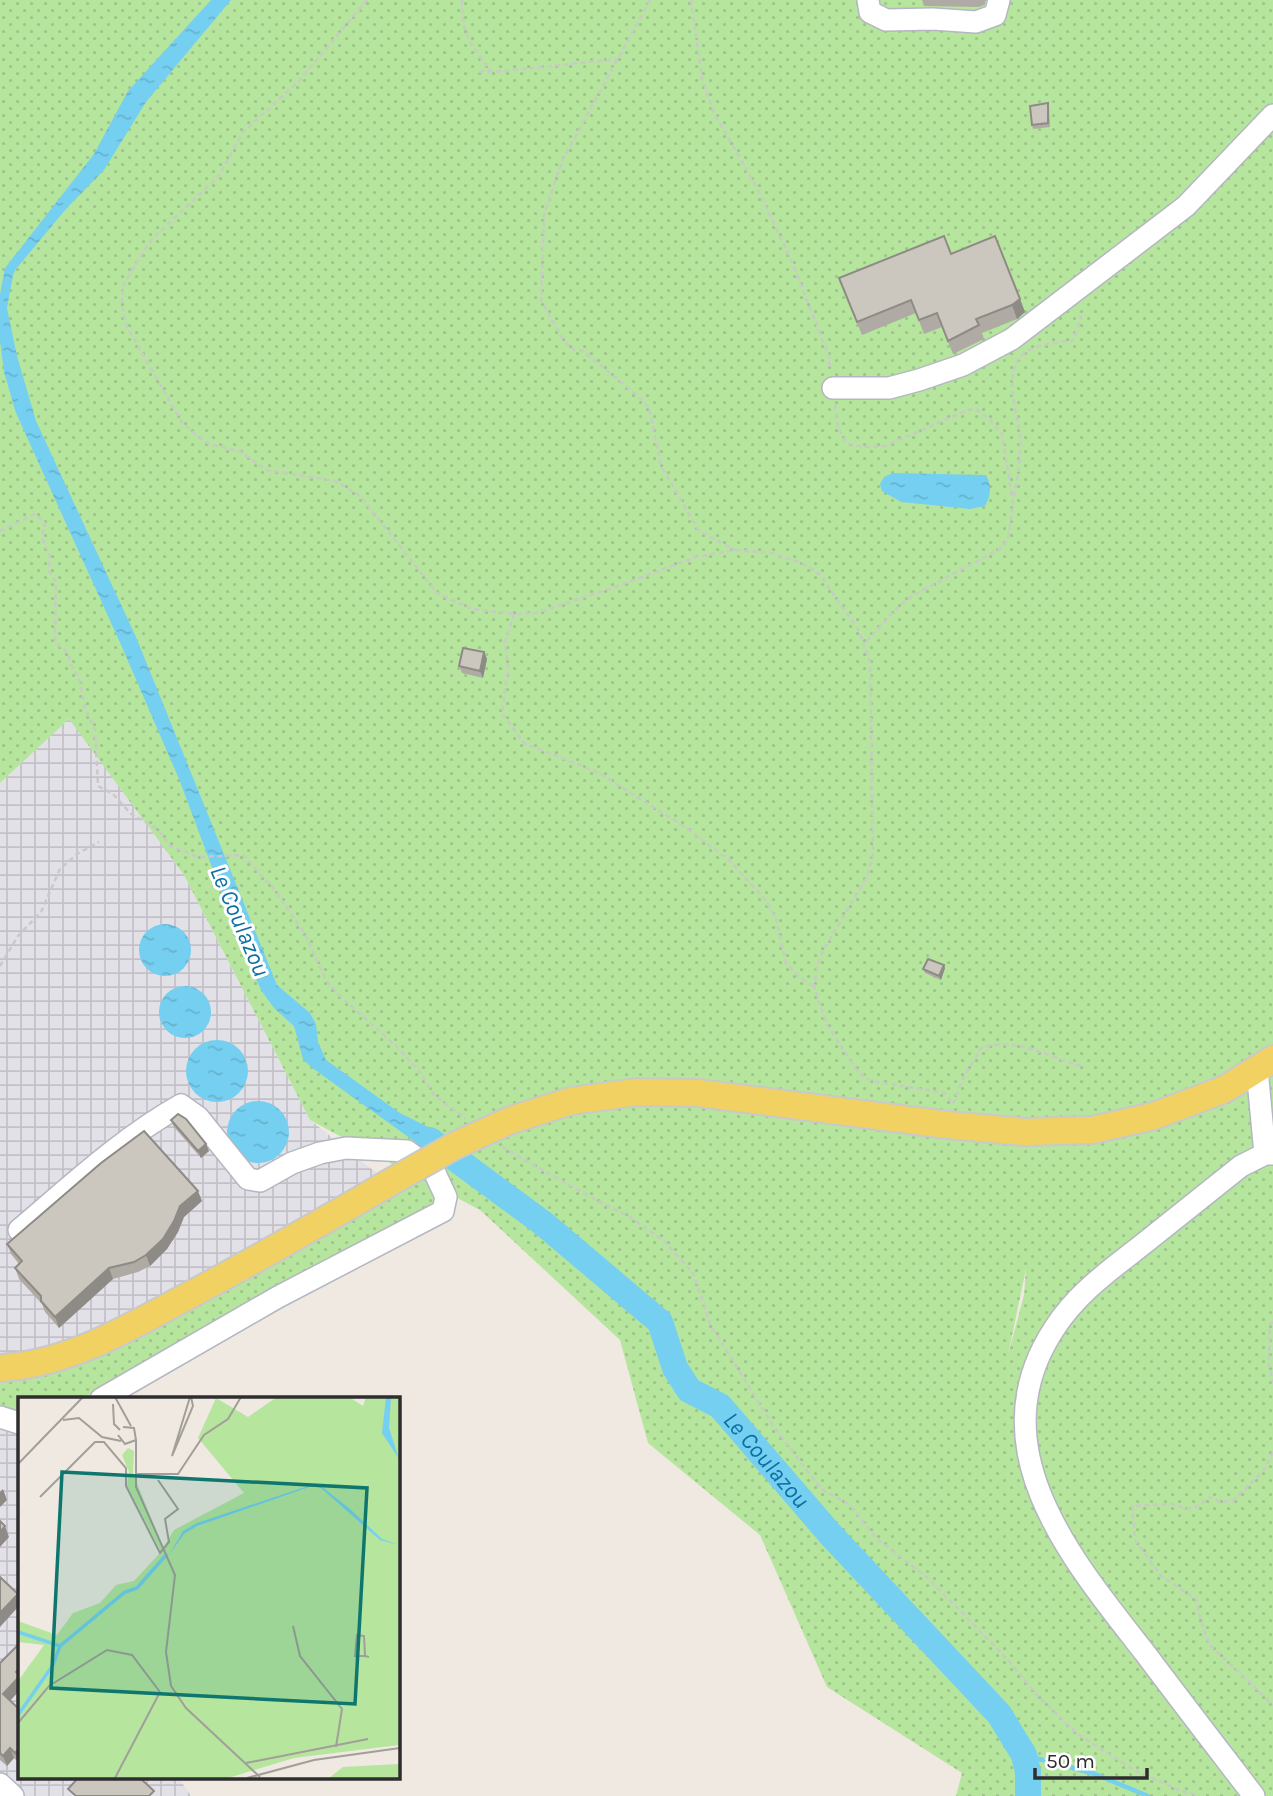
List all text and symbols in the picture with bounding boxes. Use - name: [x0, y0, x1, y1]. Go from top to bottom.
- water label: Le Coulazou: [204, 861, 276, 981]
- inset map: [18, 1397, 399, 1778]
- water label: Le Coulazou: [717, 1406, 815, 1514]
- scale bar: [1035, 1736, 1147, 1780]
- text: 50 m: [1046, 1749, 1095, 1773]

